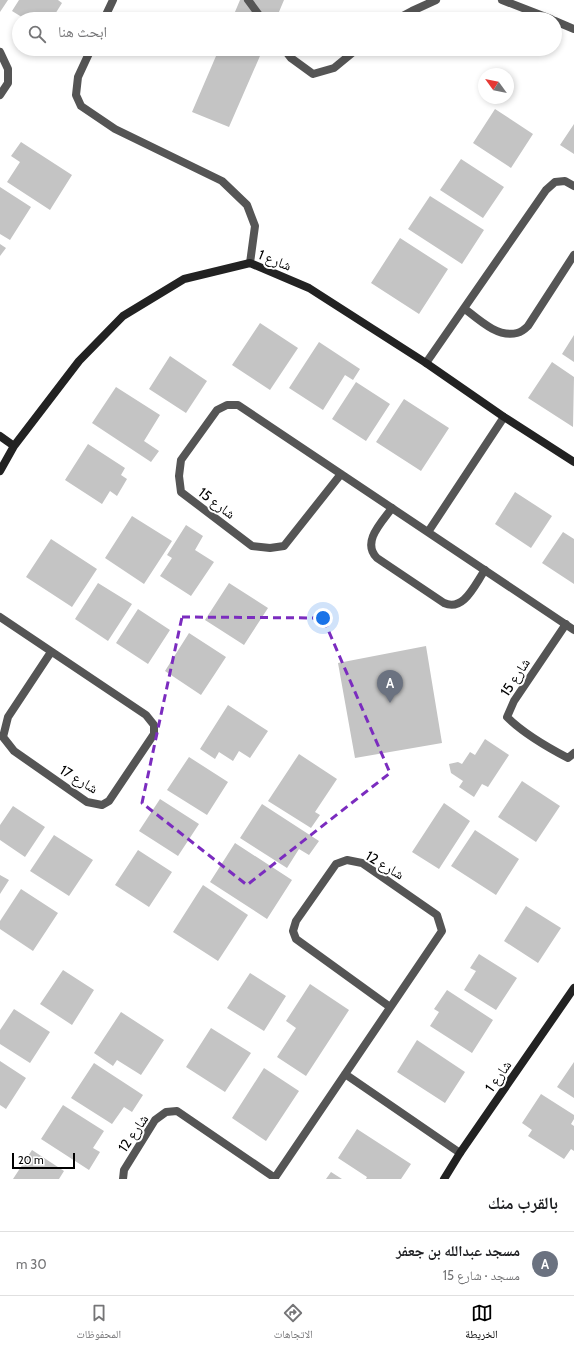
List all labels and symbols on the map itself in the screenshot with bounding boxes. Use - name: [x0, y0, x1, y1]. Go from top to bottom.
- north arrow: [478, 68, 514, 104]
- street label: شارع 1: [255, 245, 294, 276]
- street label: شارع 15: [194, 483, 239, 524]
- your location: [313, 608, 333, 628]
- street label: شارع 15: [496, 655, 535, 700]
- pin: A: [377, 670, 403, 703]
- street label: شارع 17: [56, 761, 101, 798]
- street label: شارع 12: [362, 847, 407, 884]
- street label: شارع 1: [481, 1057, 516, 1096]
- street label: شارع 12: [114, 1111, 153, 1156]
- scale bar: [12, 1151, 75, 1170]

